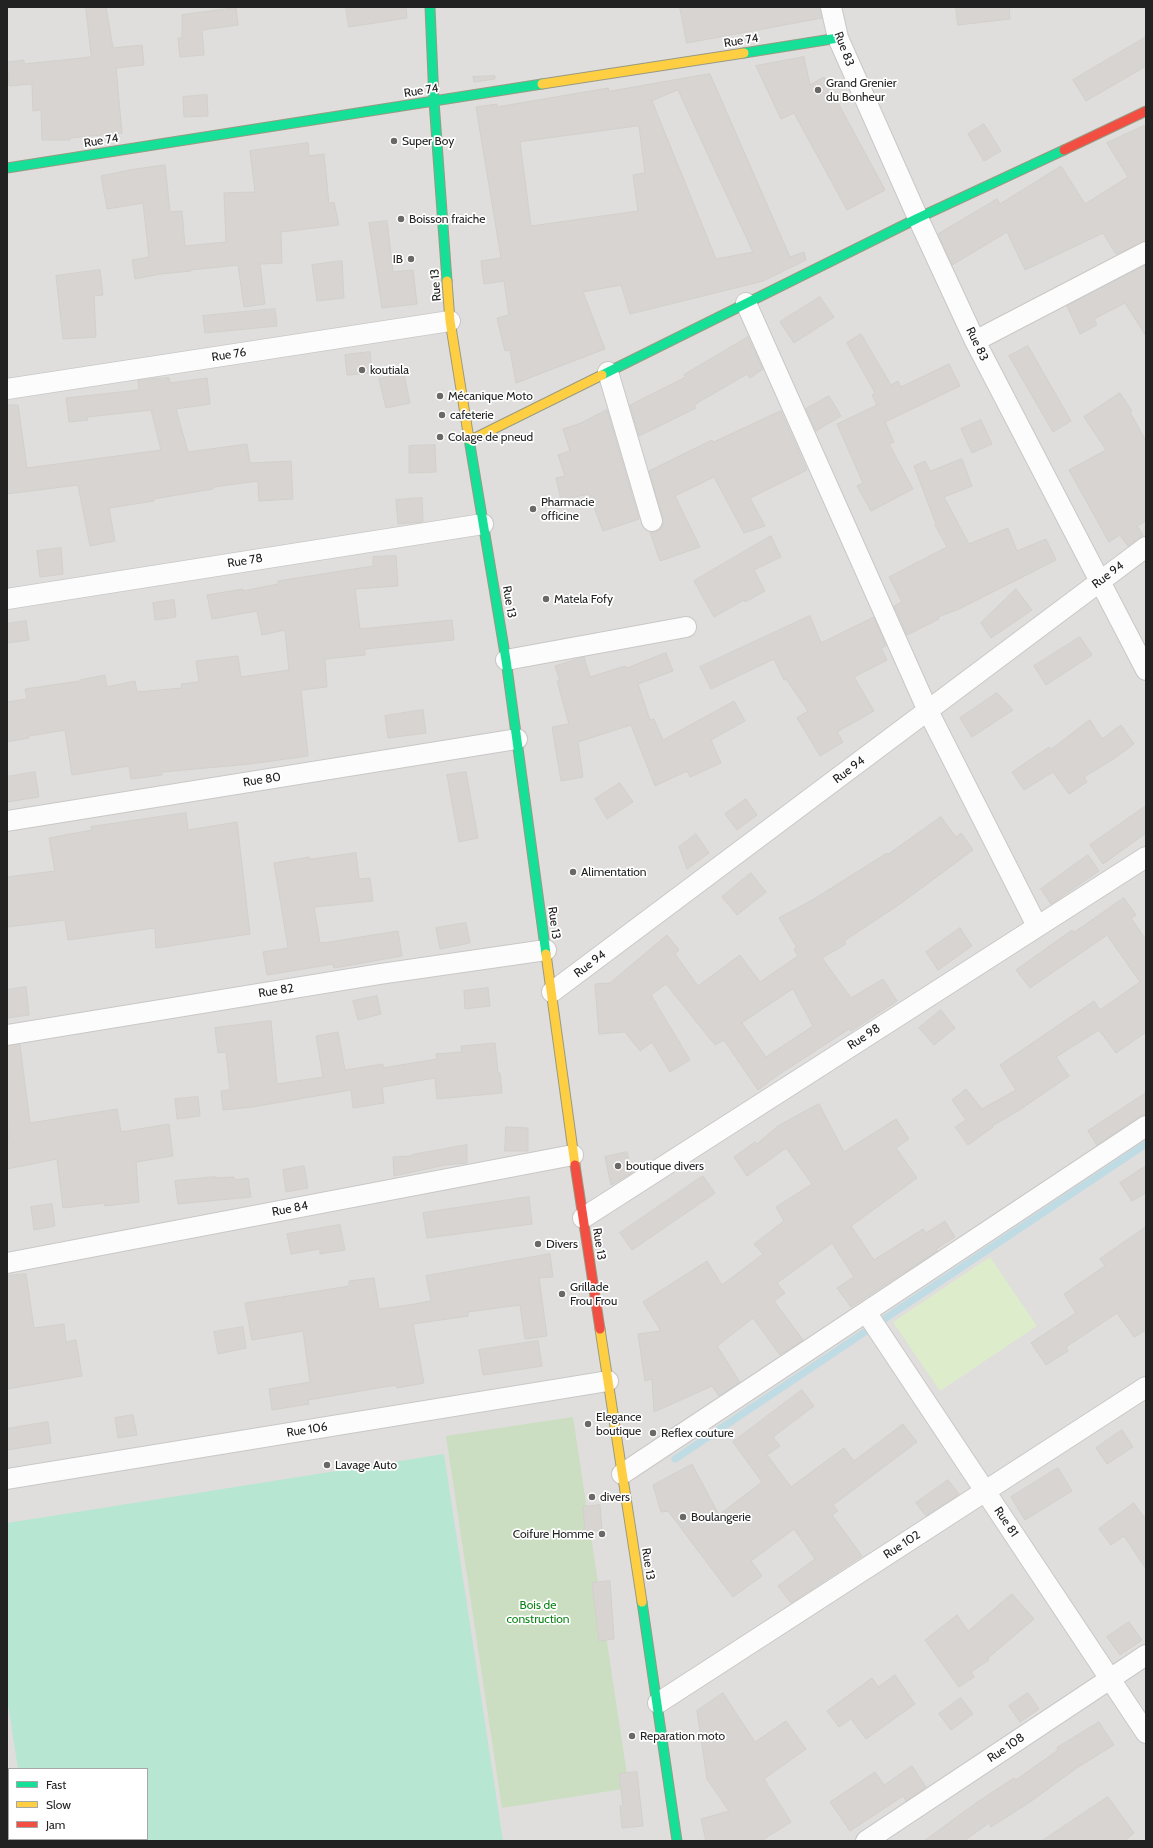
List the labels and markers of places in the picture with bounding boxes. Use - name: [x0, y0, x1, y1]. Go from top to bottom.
- place label: Grand Grenier du Bonheur: [826, 76, 896, 104]
- marker: Grand Grenier du Bonheur: [813, 85, 823, 95]
- place label: Super Boy: [402, 134, 454, 148]
- marker: Super Boy: [389, 136, 399, 146]
- place label: Boisson fraiche: [409, 212, 485, 226]
- marker: Boisson fraiche: [396, 214, 406, 224]
- place label: IB: [393, 252, 403, 266]
- marker: IB: [406, 254, 416, 264]
- place label: koutiala: [370, 363, 409, 377]
- marker: koutiala: [357, 365, 367, 375]
- place label: Mécanique Moto: [448, 389, 533, 403]
- marker: Mécanique Moto: [435, 391, 445, 401]
- place label: cafeterie: [450, 408, 494, 422]
- marker: cafeterie: [437, 410, 447, 420]
- place label: Colage de pneud: [448, 430, 533, 444]
- marker: Colage de pneud: [435, 432, 445, 442]
- place label: Pharmacie officine: [541, 495, 594, 523]
- marker: Pharmacie officine: [528, 504, 538, 514]
- place label: Matela Fofy: [554, 592, 613, 606]
- marker: Matela Fofy: [541, 594, 551, 604]
- place label: Alimentation: [581, 865, 647, 879]
- marker: Alimentation: [568, 867, 578, 877]
- place label: boutique divers: [626, 1159, 704, 1173]
- marker: boutique divers: [613, 1161, 623, 1171]
- place label: Divers: [546, 1237, 578, 1251]
- marker: Divers: [533, 1239, 543, 1249]
- place label: Grillade Frou Frou: [570, 1280, 617, 1308]
- marker: Grillade Frou Frou: [557, 1289, 567, 1299]
- place label: Elegance boutique: [596, 1410, 642, 1438]
- marker: Elegance boutique: [583, 1419, 593, 1429]
- place label: Reflex couture: [661, 1426, 734, 1440]
- marker: Reflex couture: [648, 1428, 658, 1438]
- place label: Lavage Auto: [335, 1458, 397, 1472]
- marker: Lavage Auto: [322, 1460, 332, 1470]
- place label: divers: [600, 1490, 630, 1504]
- marker: divers: [587, 1492, 597, 1502]
- place label: Boulangerie: [691, 1510, 751, 1524]
- marker: Boulangerie: [678, 1512, 688, 1522]
- place label: Coifure Homme: [513, 1527, 594, 1541]
- marker: Coifure Homme: [597, 1529, 607, 1539]
- place label: Reparation moto: [640, 1729, 725, 1743]
- marker: Reparation moto: [627, 1731, 637, 1741]

